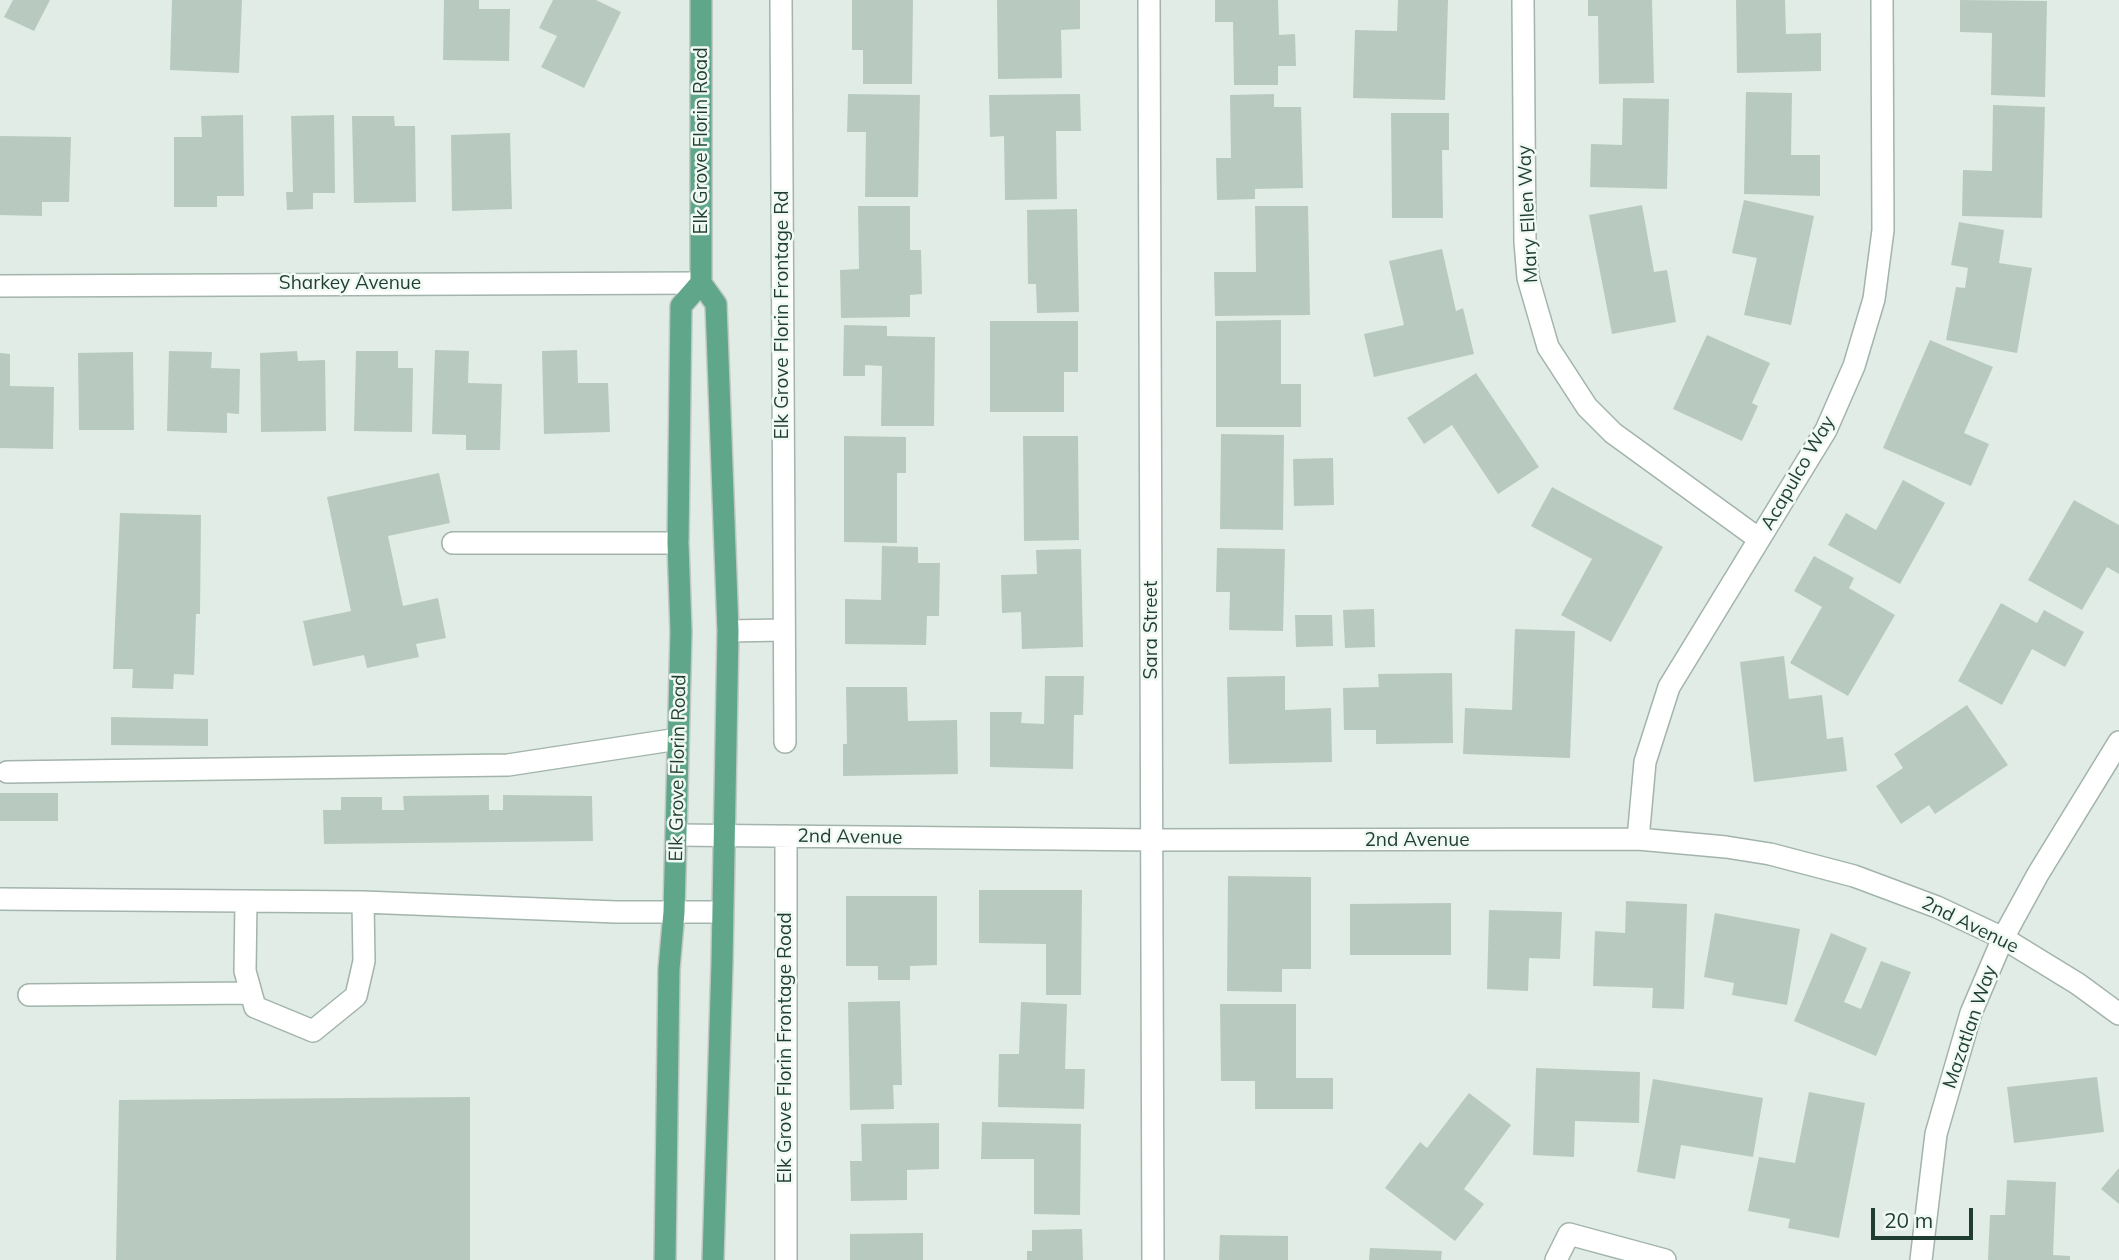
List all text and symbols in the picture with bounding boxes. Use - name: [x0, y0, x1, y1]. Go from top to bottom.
- street label: Elk Grove Florin Road: [690, 47, 712, 235]
- street label: Mary Ellen Way: [1513, 144, 1543, 284]
- street label: Elk Grove Florin Frontage Rd: [771, 191, 793, 439]
- street label: Sharkey Avenue: [279, 272, 421, 294]
- street label: Acapulco Way: [1756, 412, 1840, 534]
- street label: Sara Street: [1140, 581, 1162, 679]
- street label: Elk Grove Florin Road: [665, 674, 691, 862]
- street label: 2nd Avenue: [797, 825, 903, 849]
- street label: 2nd Avenue: [1364, 829, 1470, 851]
- street label: 2nd Avenue: [1918, 892, 2022, 958]
- street label: Elk Grove Florin Frontage Road: [774, 912, 796, 1184]
- street label: Mazatlan Way: [1938, 962, 2002, 1092]
- scale bar: [1874, 1194, 1976, 1238]
- text: 20 m: [1884, 1207, 1933, 1233]

